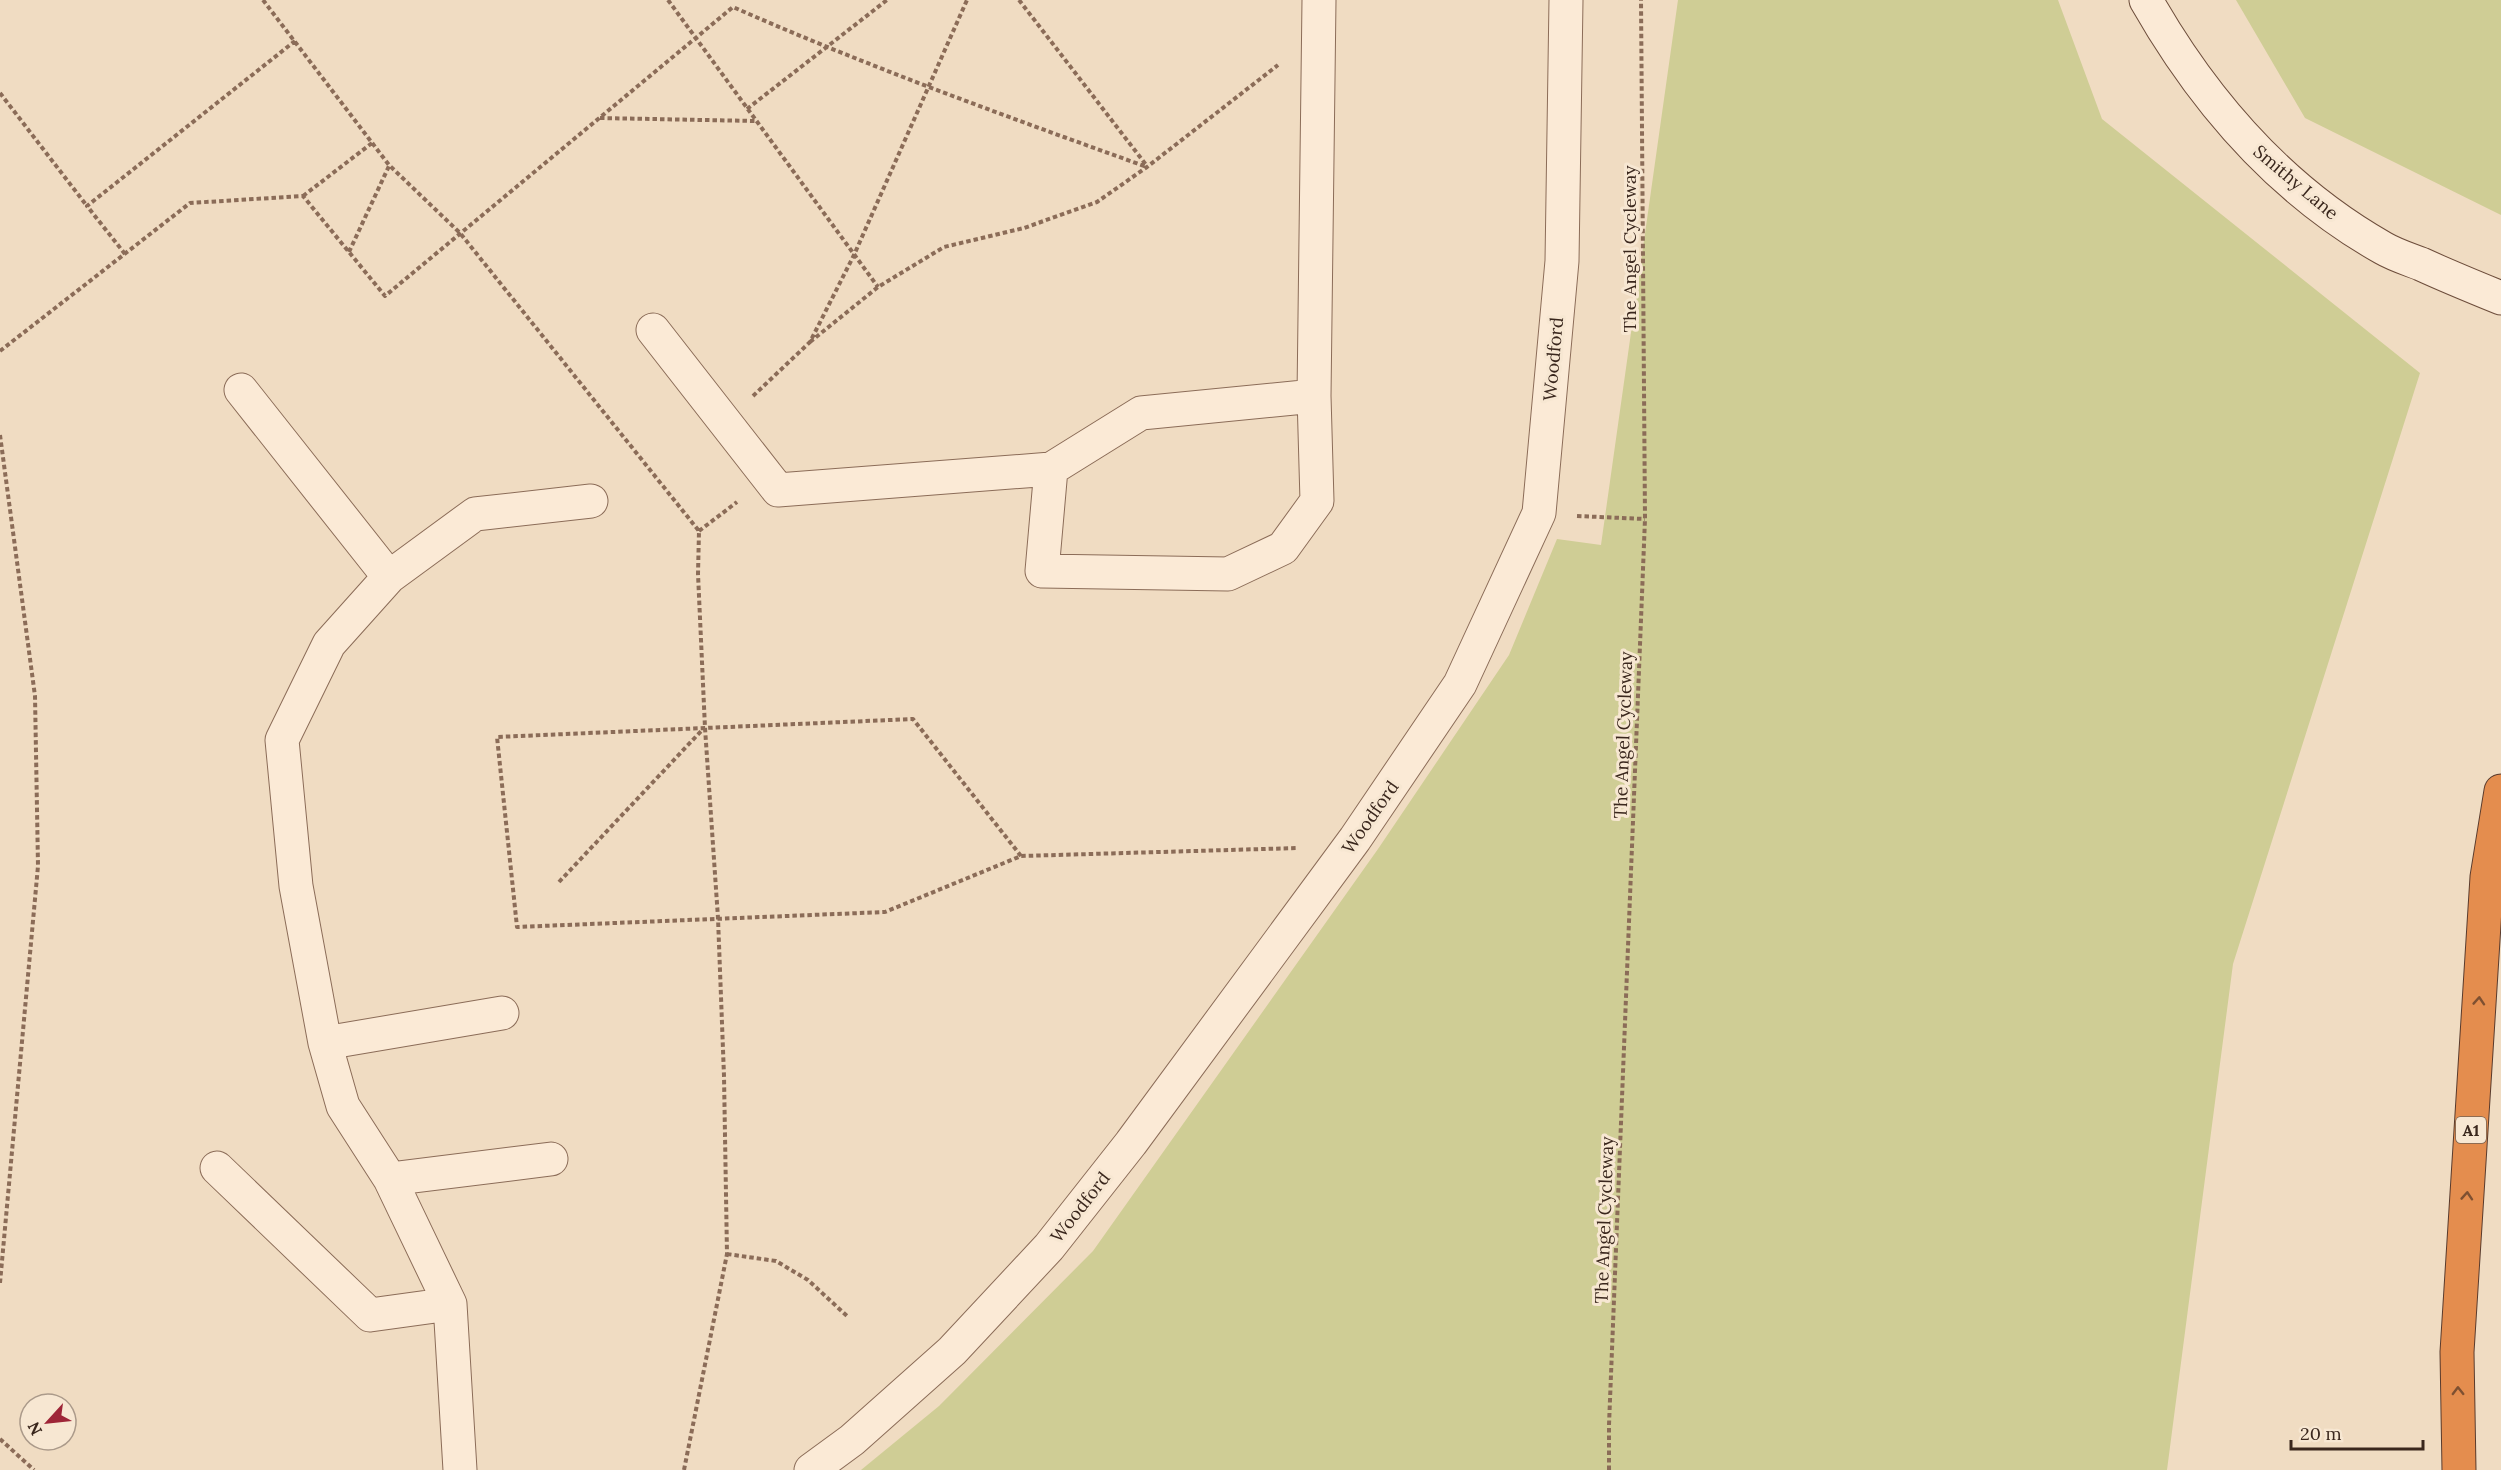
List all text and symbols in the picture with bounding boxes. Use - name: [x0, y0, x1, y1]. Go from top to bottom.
- street label: Smithy Lane: [2249, 140, 2343, 224]
- street label: The Angel Cycleway: [1618, 165, 1641, 333]
- street label: Woodford: [1538, 316, 1568, 402]
- street label: The Angel Cycleway: [1609, 651, 1637, 819]
- street label: Woodford: [1336, 776, 1404, 858]
- one-way arrow: [2473, 997, 2486, 1006]
- road number: A1: [2456, 1117, 2486, 1143]
- street label: The Angel Cycleway: [1590, 1136, 1618, 1304]
- street label: Woodford: [1045, 1167, 1115, 1247]
- one-way arrow: [2461, 1191, 2474, 1200]
- one-way arrow: [2452, 1386, 2464, 1395]
- north arrow: [18, 1392, 78, 1452]
- scale bar: [2291, 1413, 2423, 1451]
- text: N: [23, 1419, 46, 1439]
- text: 20 m: [2300, 1422, 2342, 1445]

